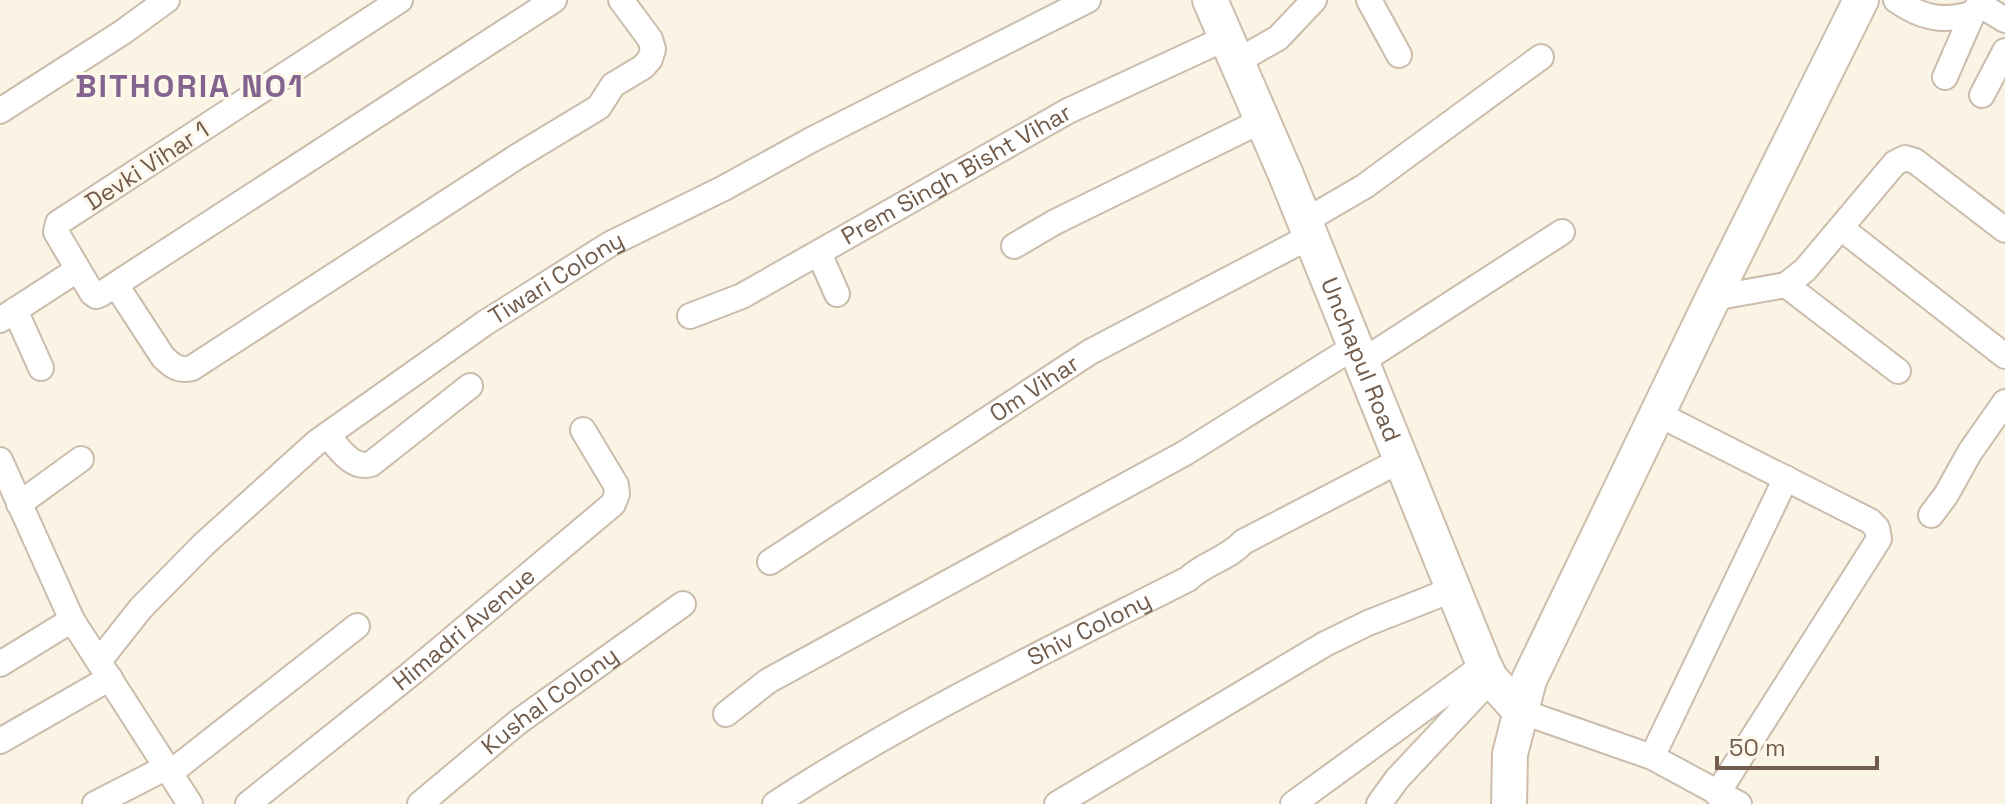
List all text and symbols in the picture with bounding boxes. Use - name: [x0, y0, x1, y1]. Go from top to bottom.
- district label: BITHORIA NO1: [75, 66, 305, 106]
- street label: Prem Singh Bisht Vihar: [835, 96, 1077, 252]
- street label: Devki Vihar 1: [79, 114, 215, 217]
- street label: Tiwari Colony: [483, 224, 629, 332]
- street label: Unchapul Road: [1314, 273, 1408, 446]
- street label: Om Vihar: [983, 348, 1085, 429]
- street label: Himadri Avenue: [386, 560, 541, 697]
- street label: Shiv Colony: [1022, 584, 1156, 673]
- street label: Kushal Colony: [475, 639, 624, 761]
- scale bar: [1717, 720, 1877, 770]
- text: 50 m: [1729, 732, 1786, 763]

